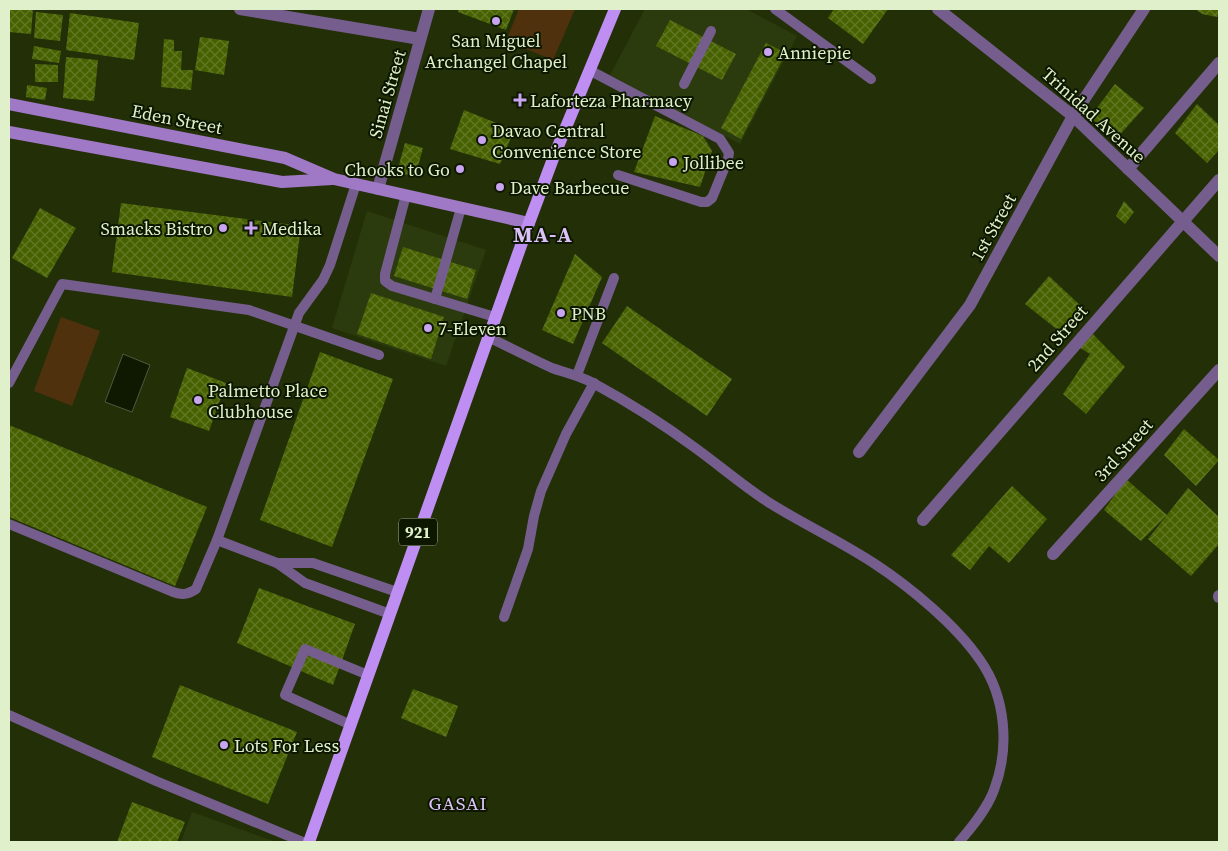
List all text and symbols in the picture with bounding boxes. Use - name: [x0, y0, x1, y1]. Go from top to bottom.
- marker: San Miguel Archangel Chapel: [490, 15, 502, 27]
- place label: San Miguel Archangel Chapel: [425, 28, 567, 74]
- place label: Anniepie: [778, 40, 851, 65]
- marker: Anniepie: [762, 46, 774, 58]
- street label: Sinai Street: [362, 47, 412, 141]
- street label: Trinidad Avenue: [1036, 61, 1152, 169]
- place label: Laforteza Pharmacy: [530, 88, 693, 113]
- marker: Laforteza Pharmacy: [514, 94, 526, 106]
- street label: Eden Street: [130, 98, 225, 140]
- place label: Davao Central Convenience Store: [492, 118, 641, 164]
- marker: Davao Central Convenience Store: [476, 134, 488, 146]
- place label: Jollibee: [682, 150, 744, 175]
- marker: Jollibee: [667, 156, 679, 168]
- place label: Chooks to Go: [344, 157, 450, 182]
- marker: Chooks to Go: [454, 163, 466, 175]
- place label: Dave Barbecue: [510, 175, 629, 200]
- marker: Dave Barbecue: [494, 181, 506, 193]
- street label: 1st Street: [964, 189, 1022, 265]
- place label: Smacks Bistro: [100, 216, 213, 241]
- place label: Medika: [262, 216, 322, 241]
- district label: MA-A: [513, 219, 573, 249]
- marker: Medika: [244, 221, 258, 235]
- marker: Smacks Bistro: [217, 222, 229, 234]
- street label: 2nd Street: [1021, 299, 1093, 377]
- place label: PNB: [571, 301, 606, 326]
- marker: PNB: [555, 307, 567, 319]
- place label: 7-Eleven: [438, 316, 507, 341]
- marker: 7-Eleven: [422, 322, 434, 334]
- place label: Palmetto Place Clubhouse: [208, 378, 327, 424]
- marker: Palmetto Place Clubhouse: [192, 394, 204, 406]
- street label: 3rd Street: [1088, 413, 1158, 487]
- road number: 921: [399, 518, 437, 546]
- place label: Lots For Less: [234, 733, 339, 758]
- marker: Lots For Less: [218, 739, 230, 751]
- district label: GASAI: [428, 790, 488, 816]

